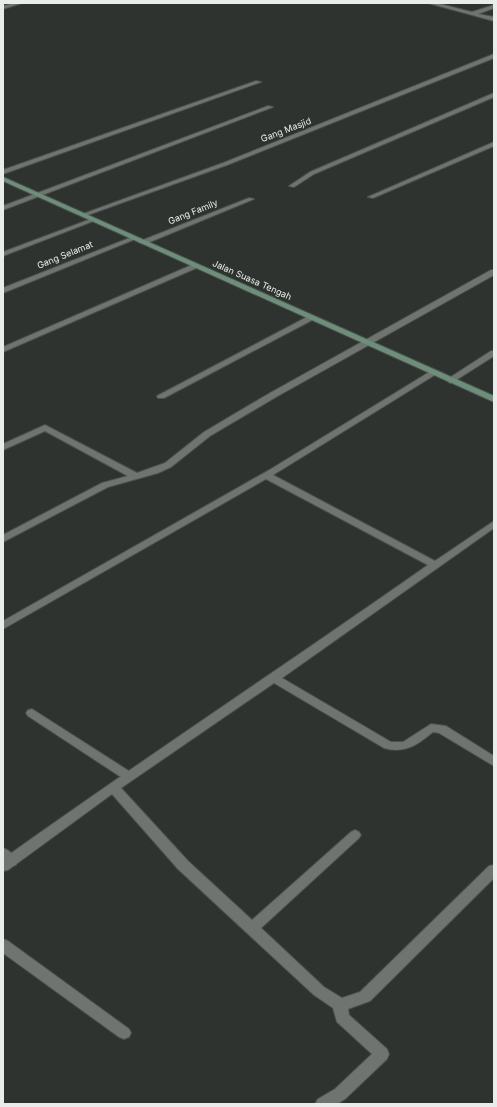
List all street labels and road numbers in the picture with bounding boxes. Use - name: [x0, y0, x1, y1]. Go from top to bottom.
- street label: Gang Masjid: [259, 115, 313, 144]
- street label: Gang Family: [166, 197, 219, 226]
- street label: Gang Selamat: [35, 238, 94, 271]
- street label: Jalan Suasa Tengah: [211, 257, 293, 302]

